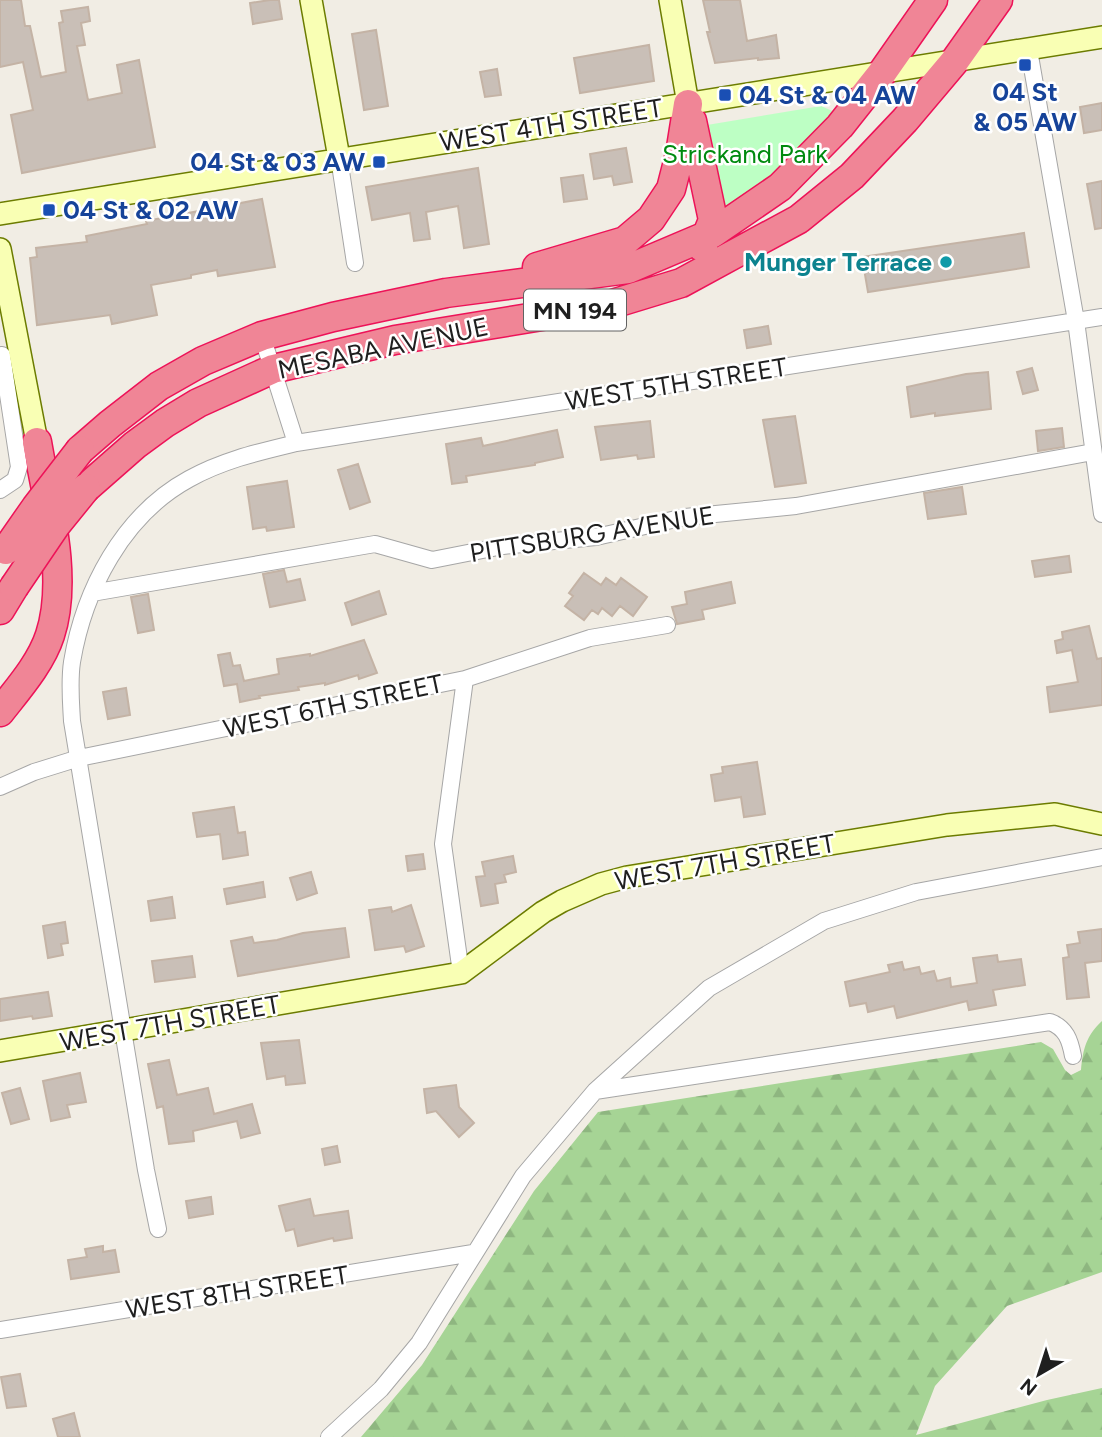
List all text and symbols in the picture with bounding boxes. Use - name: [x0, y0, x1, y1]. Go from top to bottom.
- marker: 04 St & 05 AW: [1017, 57, 1033, 73]
- place label: 04 St & 05 AW: [973, 76, 1077, 138]
- place label: 04 St & 04 AW: [739, 79, 916, 111]
- marker: 04 St & 04 AW: [717, 87, 733, 103]
- street label: WEST 4TH STREET: [437, 91, 665, 158]
- park label: Strickand Park: [662, 138, 828, 170]
- place label: 04 St & 03 AW: [190, 146, 365, 178]
- marker: 04 St & 03 AW: [371, 154, 387, 170]
- place label: 04 St & 02 AW: [63, 194, 239, 226]
- marker: 04 St & 02 AW: [41, 202, 57, 218]
- place label: Munger Terrace: [744, 246, 932, 278]
- marker: Munger Terrace: [938, 254, 954, 270]
- road number: MN 194: [524, 290, 626, 330]
- street label: MESABA AVENUE: [275, 310, 491, 386]
- street label: WEST 5TH STREET: [563, 351, 790, 417]
- street label: PITTSBURG AVENUE: [467, 499, 717, 569]
- street label: WEST 6TH STREET: [220, 667, 446, 745]
- street label: WEST 7TH STREET: [612, 827, 838, 897]
- street label: WEST 7TH STREET: [57, 988, 283, 1058]
- street label: WEST 8TH STREET: [123, 1258, 351, 1325]
- north arrow: [1004, 1339, 1074, 1409]
- text: N: [1016, 1373, 1042, 1400]

